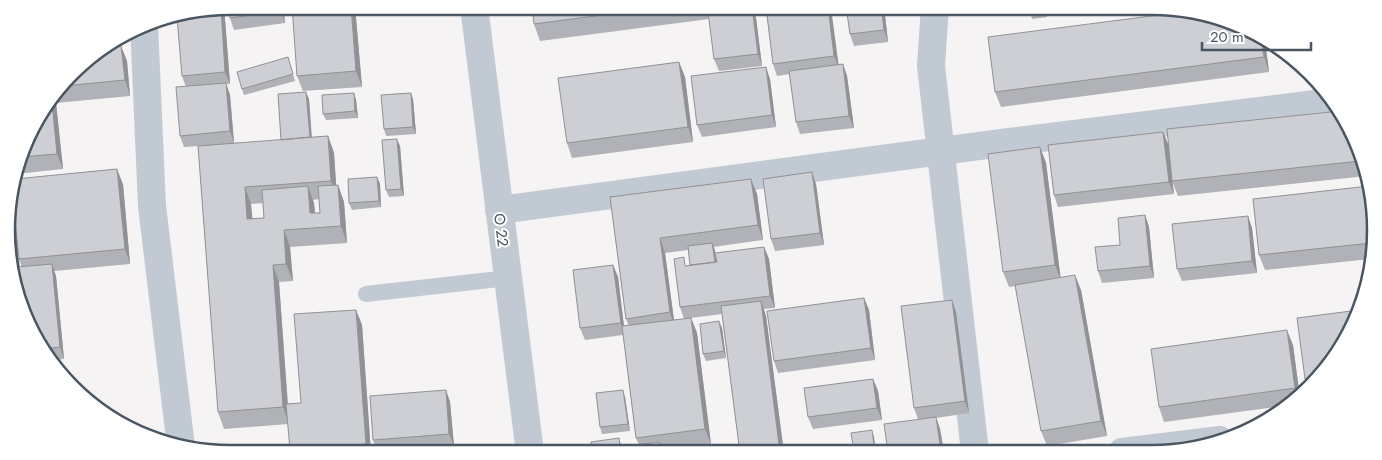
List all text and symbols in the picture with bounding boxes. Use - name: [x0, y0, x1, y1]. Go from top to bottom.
- scale bar: [1202, 20, 1311, 52]
- text: 20 m: [1210, 26, 1244, 48]
- street label: O 22: [488, 212, 514, 248]

